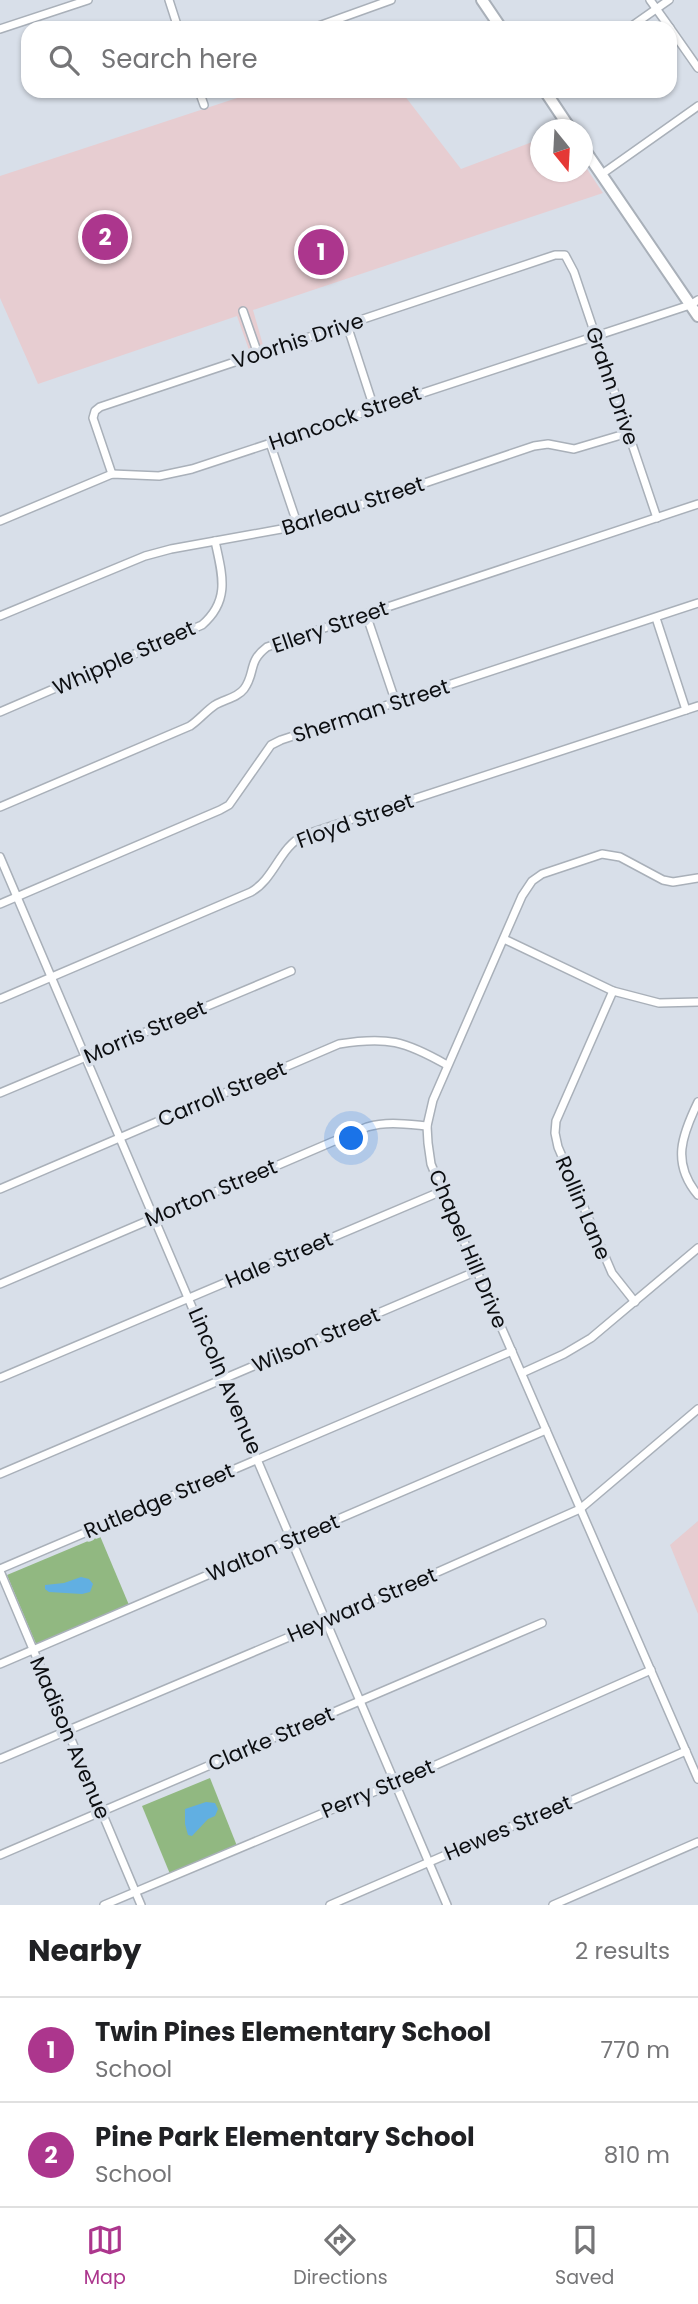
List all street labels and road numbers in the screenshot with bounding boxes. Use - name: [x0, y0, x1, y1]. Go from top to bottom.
- street label: Voorhis Drive: [228, 306, 367, 375]
- street label: Grahn Drive: [579, 323, 646, 449]
- street label: Hancock Street: [265, 378, 425, 457]
- street label: Barleau Street: [278, 469, 428, 542]
- street label: Ellery Street: [268, 593, 392, 660]
- street label: Whipple Street: [48, 613, 199, 702]
- street label: Sherman Street: [289, 672, 453, 749]
- street label: Floyd Street: [292, 786, 417, 855]
- street label: Morris Street: [79, 993, 210, 1070]
- street label: Carroll Street: [153, 1053, 291, 1134]
- street label: Rollin Lane: [549, 1151, 618, 1264]
- street label: Morton Street: [140, 1152, 281, 1233]
- street label: Chapel Hill Drive: [422, 1165, 515, 1333]
- street label: Hale Street: [221, 1224, 337, 1295]
- street label: Wilson Street: [248, 1300, 384, 1379]
- street label: Lincoln Avenue: [181, 1303, 269, 1459]
- street label: Rutledge Street: [79, 1456, 238, 1545]
- street label: Walton Street: [202, 1507, 344, 1589]
- street label: Heyward Street: [283, 1560, 441, 1649]
- street label: Madison Avenue: [23, 1652, 118, 1824]
- street label: Clarke Street: [203, 1699, 338, 1778]
- street label: Perry Street: [317, 1752, 439, 1825]
- street label: Hewes Street: [440, 1788, 576, 1867]

